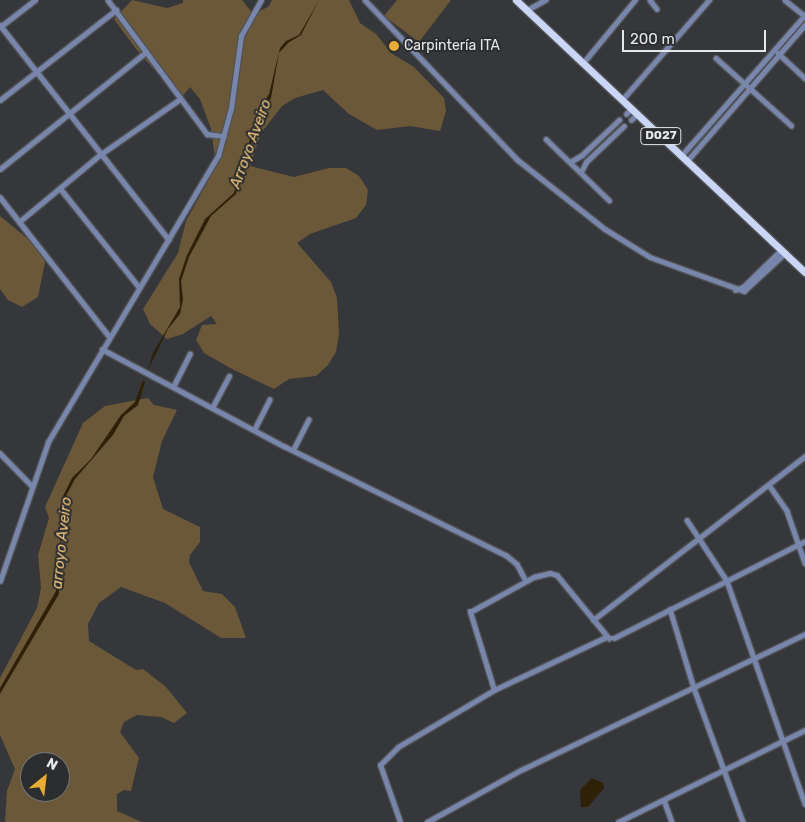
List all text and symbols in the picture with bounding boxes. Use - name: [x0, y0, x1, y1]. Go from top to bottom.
- scale bar: [625, 20, 769, 52]
- text: 200 m: [630, 30, 675, 48]
- place label: Carpintería ITA: [404, 38, 500, 54]
- marker: Carpintería ITA: [388, 40, 400, 52]
- water label: Arroyo Aveiro: [226, 97, 276, 191]
- road number: D027: [640, 126, 682, 146]
- water label: arroyo Aveiro: [48, 496, 76, 590]
- north arrow: [20, 752, 70, 802]
- text: N: [43, 754, 61, 774]

